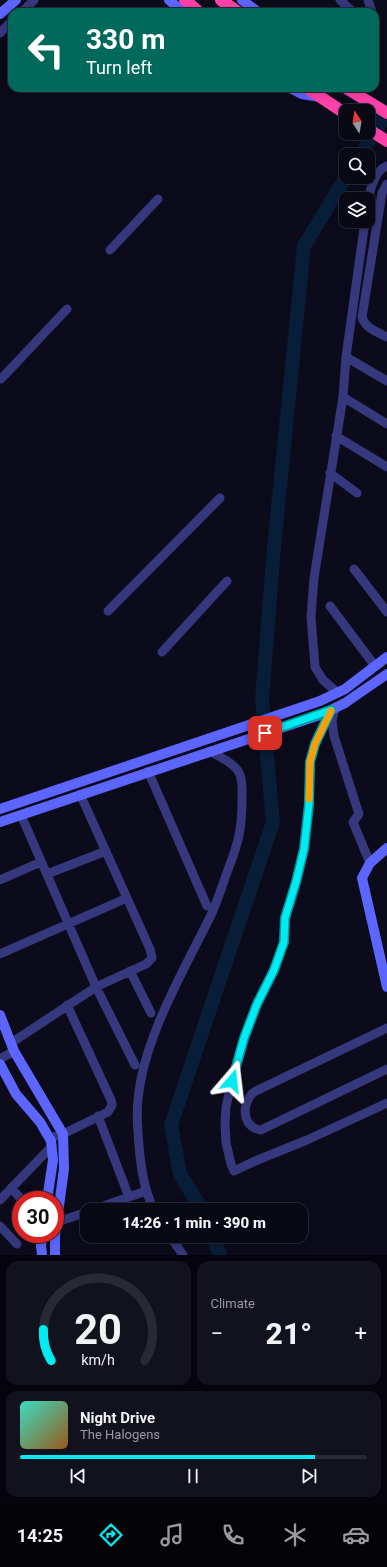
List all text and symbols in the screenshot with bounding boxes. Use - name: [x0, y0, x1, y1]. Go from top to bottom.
- text: 330 m: [86, 23, 165, 56]
- icon: left: [20, 24, 72, 76]
- text: Turn left: [86, 57, 152, 78]
- north arrow: [339, 104, 375, 140]
- map controls: [339, 104, 375, 228]
- button: search: [339, 148, 375, 184]
- button: layers: [339, 192, 375, 228]
- pin: [248, 716, 282, 750]
- icon: arrive: [254, 722, 276, 744]
- position arrow: [211, 1060, 253, 1102]
- speed limit sign: 30: [12, 1191, 64, 1243]
- text: 14:26 · 1 min · 390 m: [122, 1214, 266, 1232]
- text: Climate: [211, 1296, 255, 1311]
- text: 20: [74, 1305, 122, 1354]
- text: 21°: [266, 1316, 312, 1351]
- text: −: [211, 1321, 223, 1346]
- text: +: [355, 1321, 367, 1346]
- text: km/h: [81, 1352, 115, 1368]
- text: Night Drive: [80, 1409, 155, 1427]
- text: The Halogens: [80, 1427, 160, 1442]
- icon: previous: [67, 1465, 89, 1487]
- icon: pause: [182, 1465, 204, 1487]
- icon: next: [298, 1465, 320, 1487]
- icon: directions: [97, 1521, 125, 1549]
- icon: music: [158, 1521, 186, 1549]
- icon: phone: [219, 1521, 247, 1549]
- icon: climate: [281, 1521, 309, 1549]
- icon: car: [342, 1521, 370, 1549]
- text: 14:25: [17, 1525, 63, 1546]

